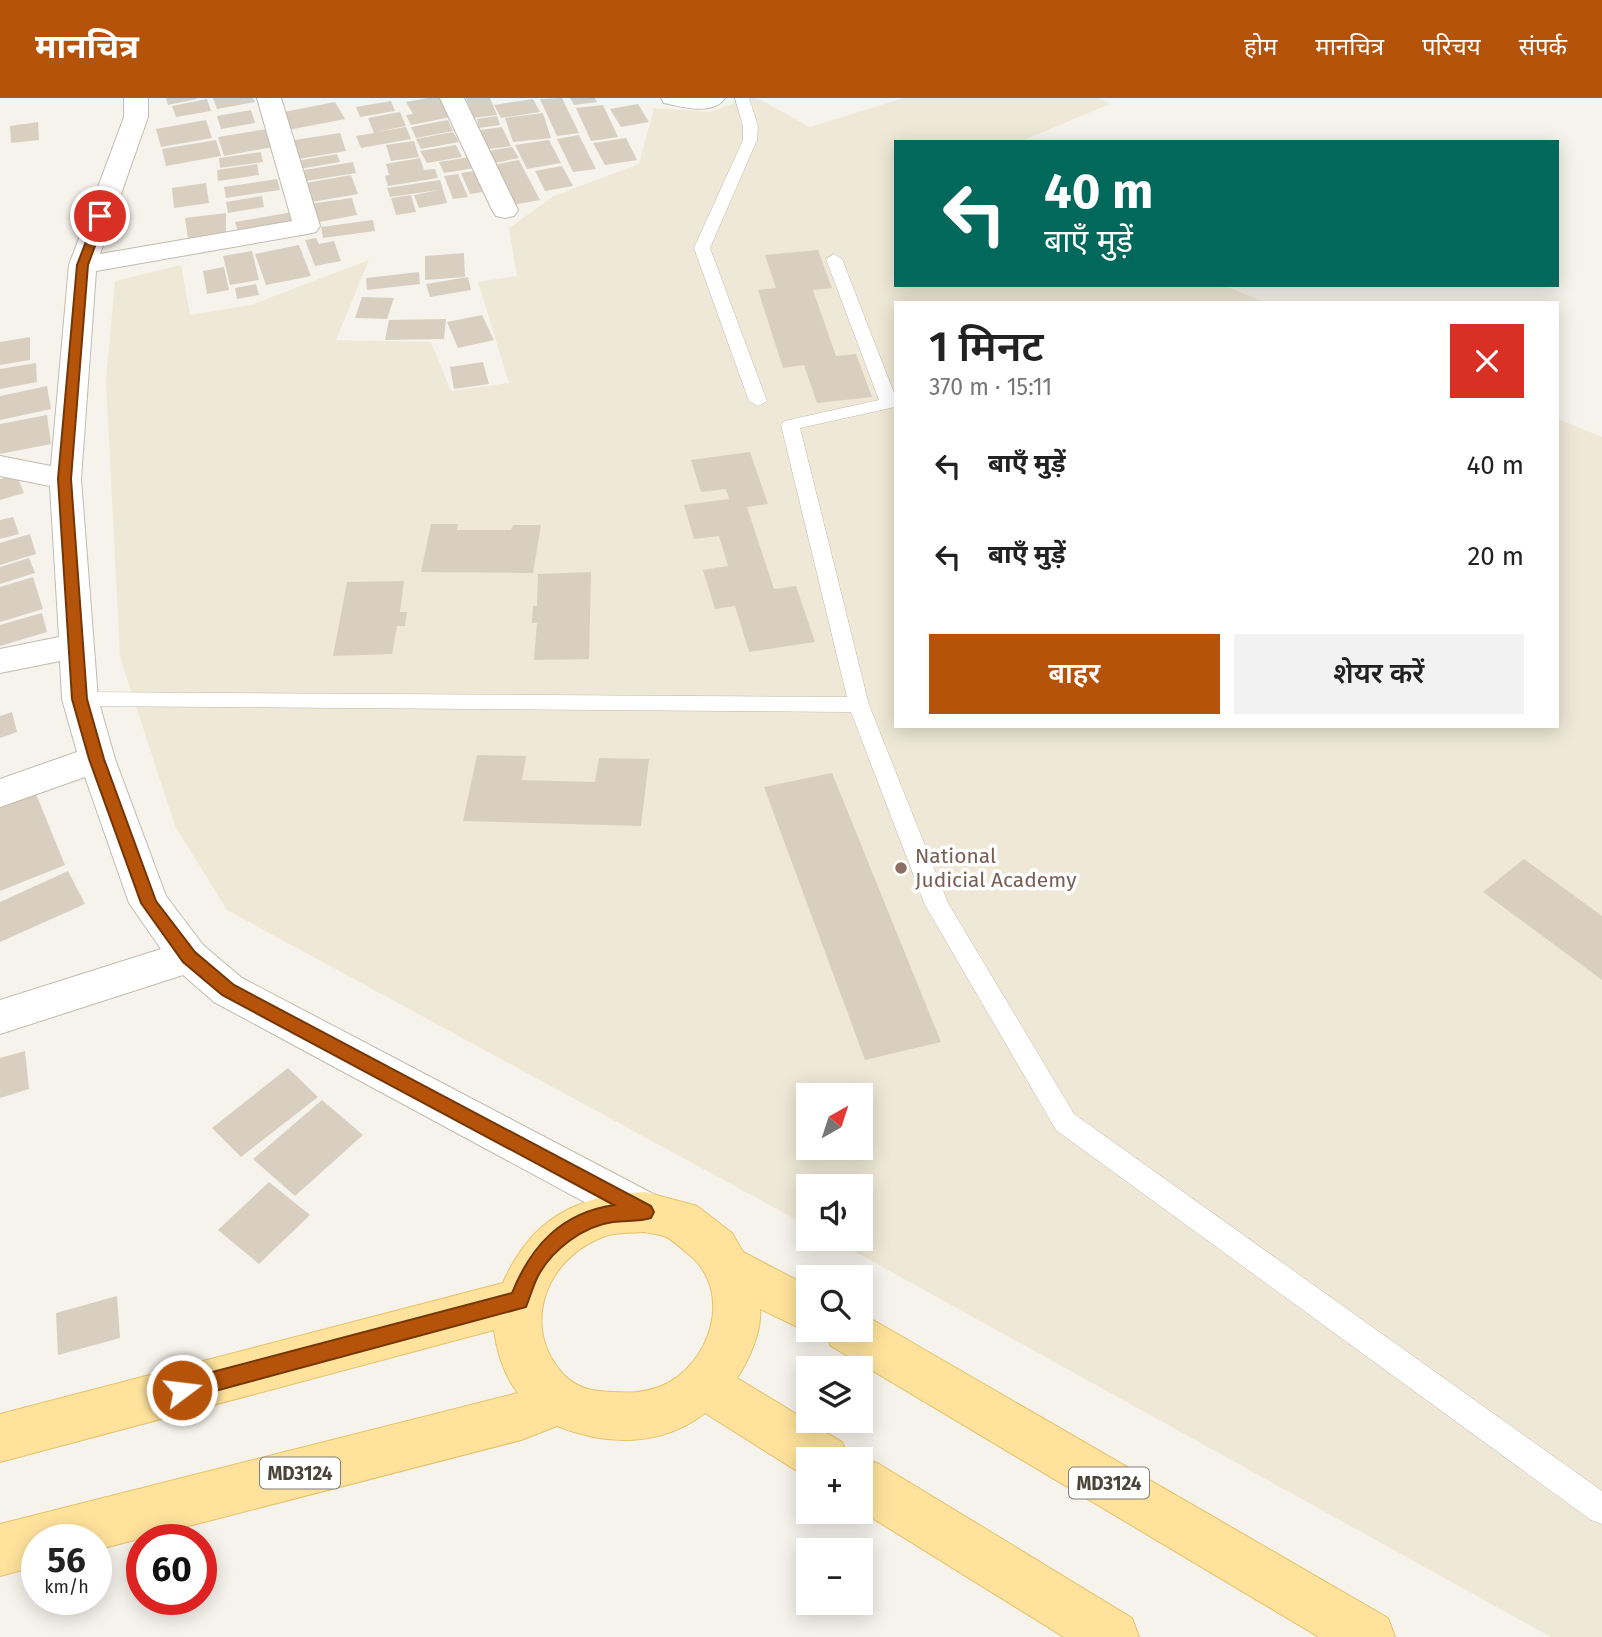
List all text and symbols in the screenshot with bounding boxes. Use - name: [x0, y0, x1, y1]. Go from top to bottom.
- text: मानचित्र: [35, 27, 139, 67]
- text: होम: [1244, 33, 1277, 61]
- text: मानचित्र: [1315, 33, 1384, 61]
- text: परिचय: [1422, 33, 1481, 61]
- text: संपर्क: [1519, 33, 1567, 61]
- text: 40 m: [1044, 162, 1153, 221]
- icon: left: [929, 168, 1020, 259]
- pin: [70, 186, 130, 246]
- icon: arrive: [81, 197, 119, 235]
- text: बाएँ मुड़ें: [1044, 222, 1133, 260]
- text: 1 मिनट: [929, 322, 1044, 372]
- button: close: [1450, 324, 1524, 398]
- text: 370 m · 15:11: [929, 373, 1052, 401]
- icon: left: [929, 447, 967, 485]
- text: बाएँ मुड़ें: [988, 448, 1065, 479]
- text: 40 m: [1466, 450, 1524, 481]
- icon: left: [929, 538, 967, 576]
- text: बाएँ मुड़ें: [988, 539, 1065, 570]
- text: 20 m: [1467, 541, 1524, 572]
- button: बाहर: [929, 634, 1220, 714]
- button: शेयर करें: [1234, 634, 1524, 714]
- place label: National Judicial Academy: [915, 843, 1077, 893]
- marker: National Judicial Academy: [893, 860, 909, 876]
- north arrow: [796, 1083, 873, 1160]
- map controls: [796, 1083, 873, 1615]
- button: sound: [796, 1174, 873, 1251]
- button: search: [796, 1265, 873, 1342]
- position arrow: [145, 1353, 219, 1427]
- button: layers: [796, 1356, 873, 1433]
- button: +: [796, 1447, 873, 1524]
- road number: MD3124: [260, 1457, 340, 1488]
- road number: MD3124: [1069, 1468, 1149, 1498]
- speed limit sign: 60: [126, 1524, 217, 1615]
- button: −: [796, 1538, 873, 1615]
- text: 56: [47, 1539, 86, 1581]
- text: km/h: [44, 1576, 89, 1598]

